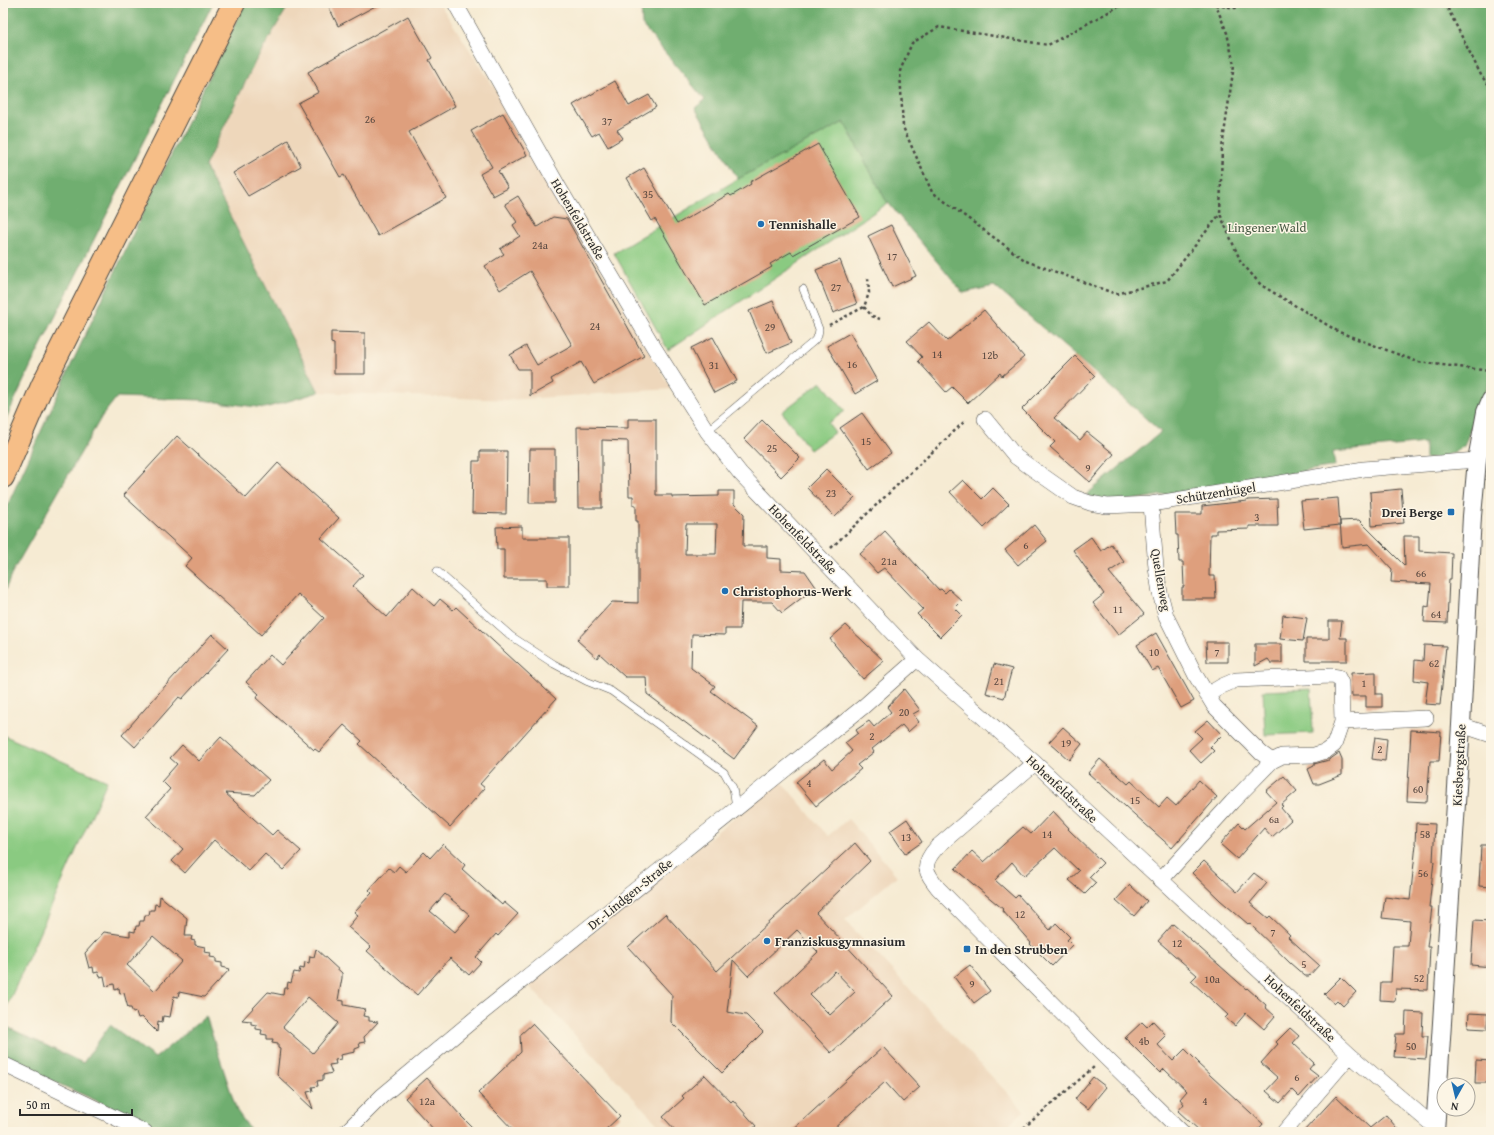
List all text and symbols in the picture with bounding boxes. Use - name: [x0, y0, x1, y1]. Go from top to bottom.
- house number: 26: [365, 111, 375, 127]
- house number: 37: [602, 113, 612, 129]
- street label: Hohenfeldstraße: [546, 175, 610, 263]
- house number: 35: [643, 186, 653, 202]
- place label: Tennishalle: [769, 215, 836, 234]
- park label: Lingener Wald: [1228, 218, 1306, 237]
- marker: Tennishalle: [756, 219, 766, 229]
- house number: 24a: [532, 237, 549, 253]
- house number: 17: [887, 248, 897, 264]
- house number: 27: [831, 279, 841, 295]
- house number: 24: [590, 318, 600, 334]
- house number: 29: [765, 319, 775, 335]
- house number: 14: [932, 346, 942, 362]
- house number: 12b: [982, 347, 998, 363]
- house number: 16: [847, 356, 857, 372]
- house number: 31: [709, 357, 719, 373]
- house number: 15: [861, 433, 871, 449]
- house number: 25: [767, 440, 777, 456]
- house number: 9: [1085, 460, 1091, 476]
- street label: Schützenhügel: [1175, 477, 1258, 509]
- house number: 23: [826, 485, 836, 501]
- street label: Hohenfeldstraße: [764, 499, 842, 579]
- place label: Drei Berge: [1382, 503, 1443, 522]
- marker: Drei Berge: [1446, 507, 1456, 517]
- house number: 3: [1254, 509, 1260, 525]
- house number: 6: [1023, 537, 1029, 553]
- street label: Quellenweg: [1146, 547, 1176, 613]
- house number: 21a: [881, 553, 898, 569]
- house number: 66: [1416, 565, 1426, 581]
- place label: Christophorus-Werk: [733, 582, 852, 601]
- marker: Christophorus-Werk: [720, 586, 730, 596]
- house number: 11: [1113, 601, 1123, 617]
- house number: 64: [1431, 606, 1441, 622]
- house number: 10: [1149, 644, 1159, 660]
- house number: 7: [1214, 644, 1220, 660]
- house number: 62: [1429, 655, 1439, 671]
- house number: 21: [994, 673, 1004, 689]
- house number: 1: [1361, 675, 1367, 691]
- house number: 20: [899, 704, 909, 720]
- street label: Kiesbergstraße: [1447, 724, 1471, 806]
- house number: 2: [869, 728, 875, 744]
- house number: 19: [1061, 735, 1071, 751]
- house number: 2: [1377, 741, 1383, 757]
- street label: Hohenfeldstraße: [1022, 751, 1102, 827]
- house number: 4: [806, 775, 812, 791]
- house number: 60: [1413, 781, 1423, 797]
- house number: 15: [1130, 792, 1140, 808]
- house number: 6a: [1269, 811, 1280, 827]
- house number: 14: [1042, 826, 1052, 842]
- house number: 58: [1420, 826, 1430, 842]
- house number: 13: [901, 829, 911, 845]
- street label: Dr.-Lindgen-Straße: [583, 854, 677, 934]
- house number: 56: [1418, 865, 1428, 881]
- house number: 12: [1015, 906, 1025, 922]
- house number: 7: [1270, 924, 1276, 940]
- place label: Franziskusgymnasium: [775, 932, 906, 951]
- house number: 12: [1172, 935, 1182, 951]
- marker: Franziskusgymnasium: [762, 936, 772, 946]
- place label: In den Strubben: [975, 940, 1068, 959]
- marker: In den Strubben: [962, 944, 972, 954]
- house number: 5: [1301, 956, 1307, 972]
- street label: Hohenfeldstraße: [1260, 970, 1340, 1046]
- house number: 52: [1414, 970, 1424, 986]
- house number: 10a: [1204, 971, 1221, 987]
- house number: 9: [969, 976, 975, 992]
- house number: 4b: [1139, 1033, 1150, 1049]
- house number: 50: [1406, 1038, 1416, 1054]
- house number: 6: [1294, 1069, 1300, 1085]
- north arrow: [1436, 1077, 1476, 1117]
- scale bar: [20, 1091, 132, 1117]
- house number: 12a: [419, 1093, 436, 1109]
- house number: 4: [1202, 1093, 1208, 1109]
- text: 50 m: [26, 1096, 50, 1113]
- text: N: [1449, 1098, 1459, 1115]

